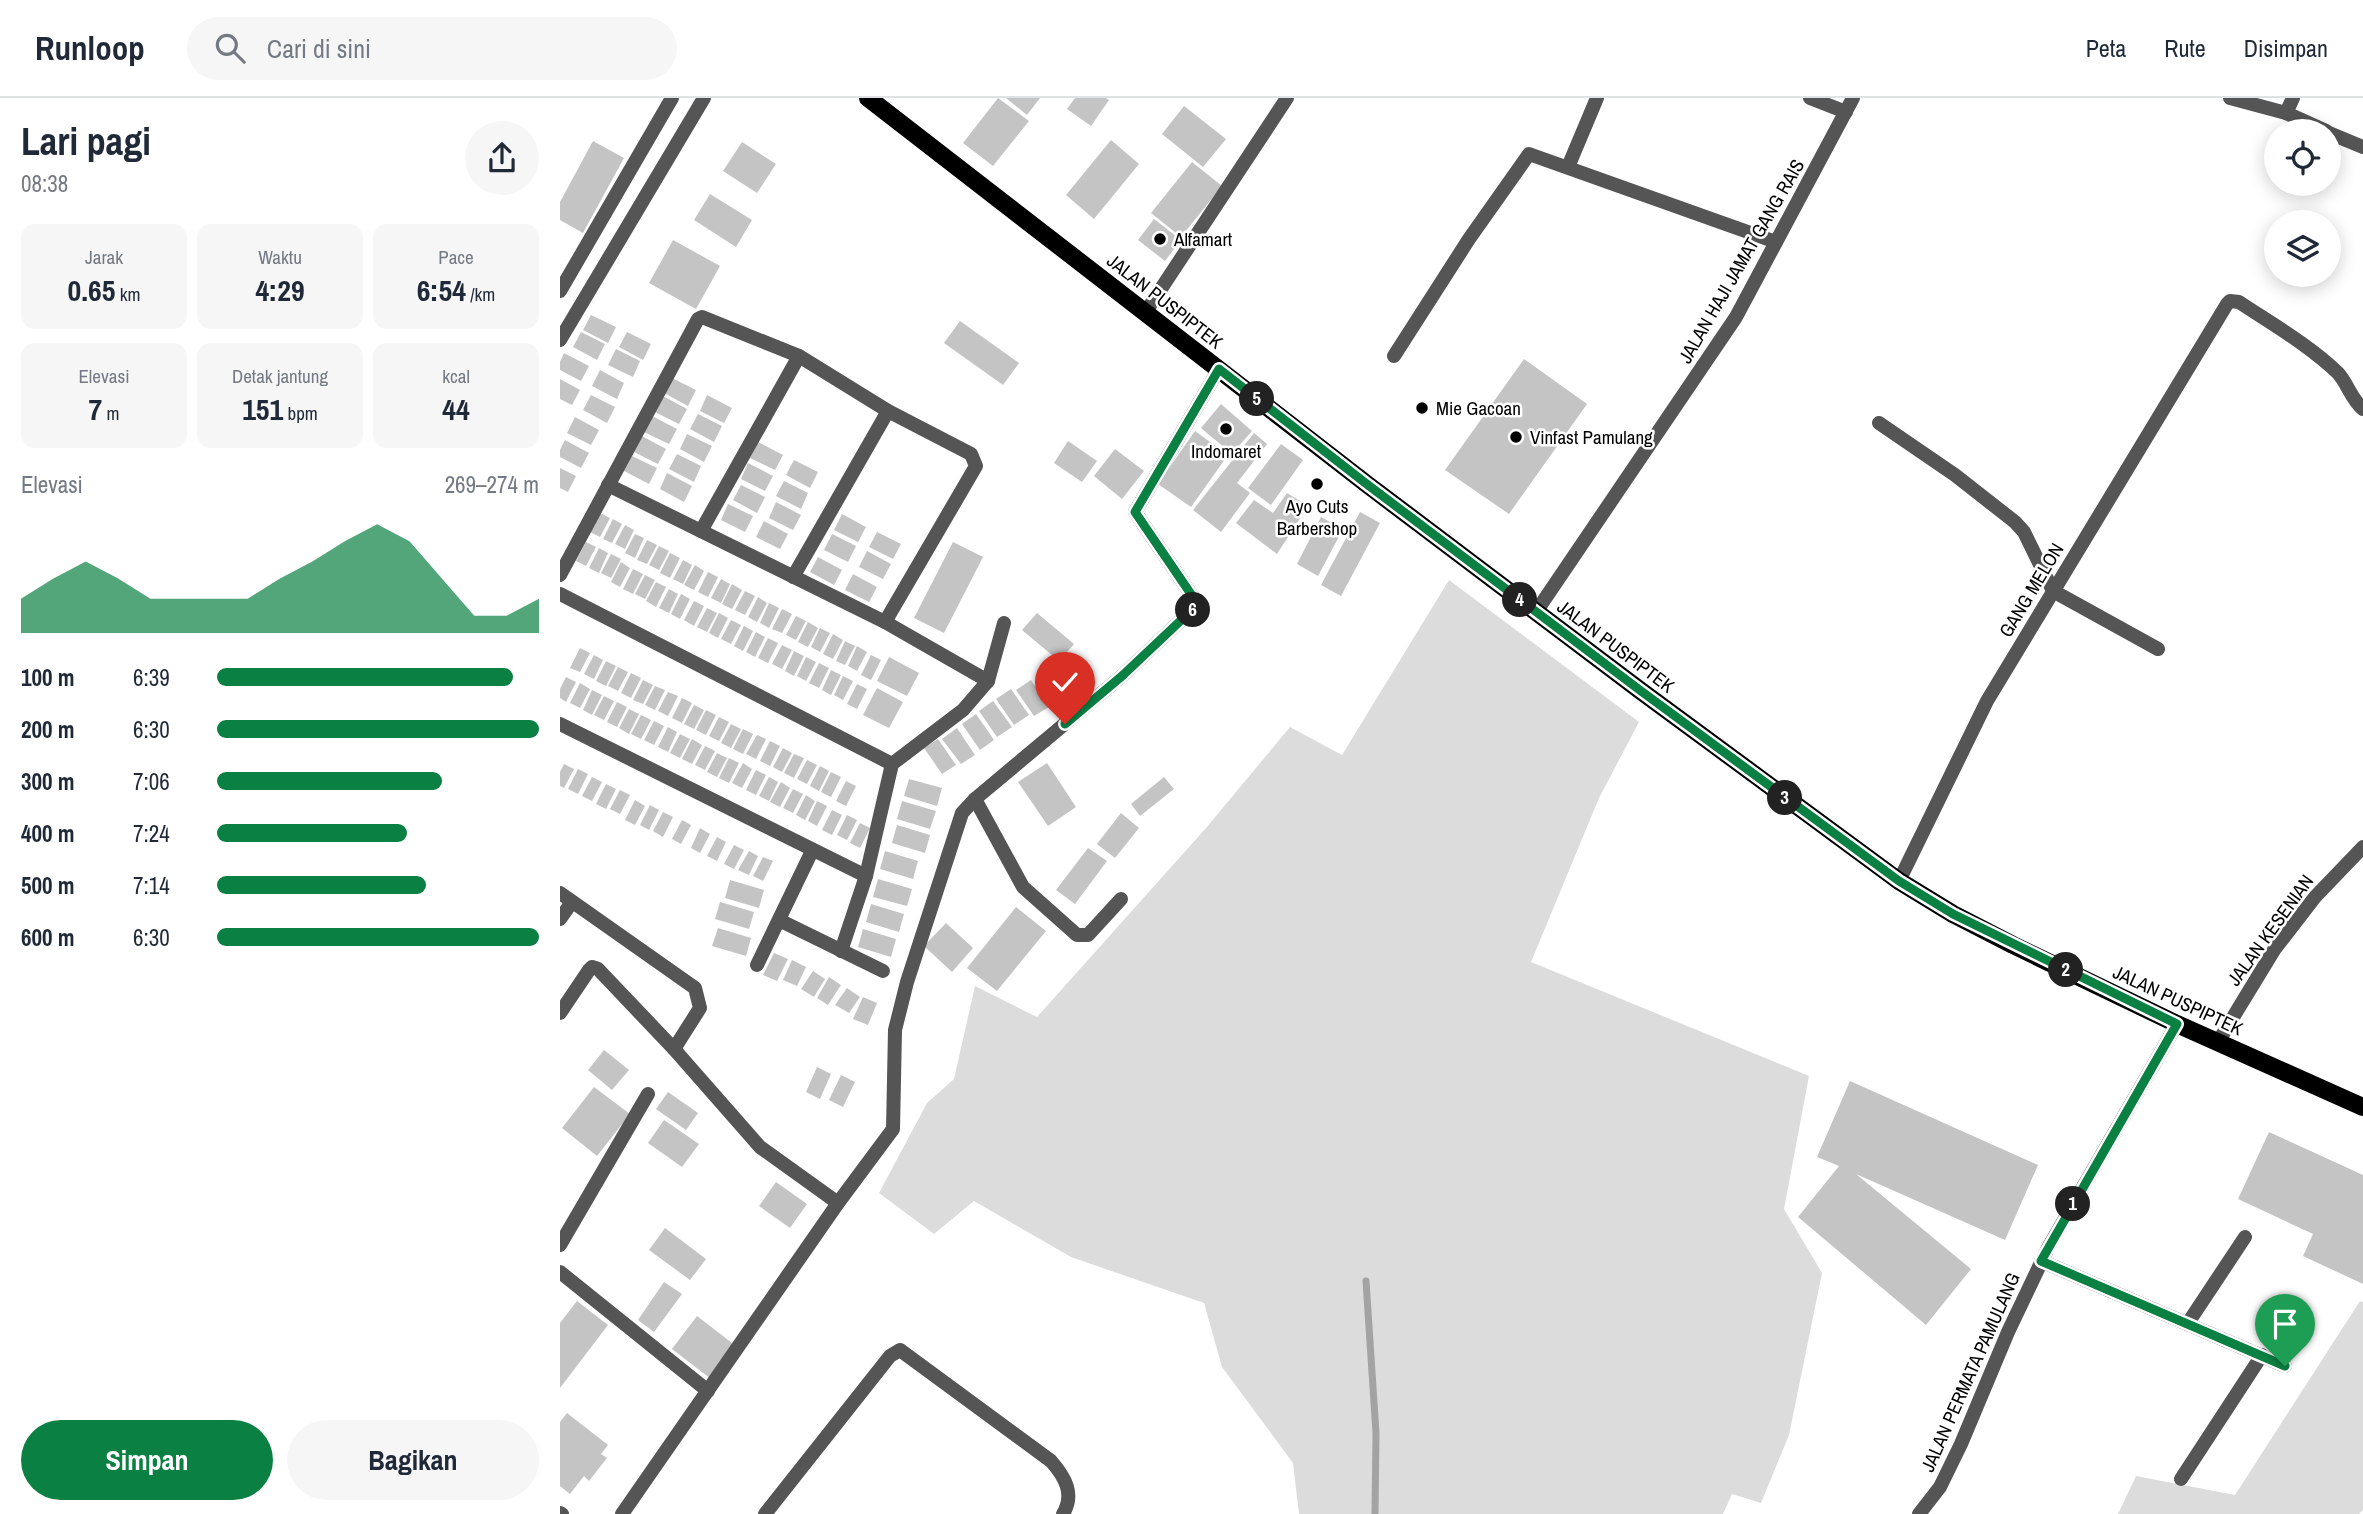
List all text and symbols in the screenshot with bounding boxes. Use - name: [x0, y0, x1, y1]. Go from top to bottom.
- search box: [187, 17, 677, 80]
- text: Runloop: [35, 26, 145, 70]
- icon: search: [211, 29, 249, 67]
- text: Cari di sini: [267, 31, 371, 66]
- text: Peta: [2086, 32, 2126, 64]
- text: Rute: [2164, 32, 2206, 64]
- text: Disimpan: [2244, 32, 2328, 64]
- text: Lari pagi: [21, 116, 151, 167]
- map controls: [2264, 119, 2341, 287]
- button: locate: [2264, 119, 2341, 196]
- button: share: [465, 121, 539, 195]
- street label: JALAN HAJI JAMAT GANG RAIS: [1672, 154, 1810, 368]
- text: 08:38: [21, 168, 68, 199]
- button: layers: [2264, 210, 2341, 287]
- place label: Alfamart: [1173, 226, 1233, 252]
- marker: Alfamart: [1152, 231, 1168, 247]
- text: Jarak: [85, 244, 123, 270]
- text: Waktu: [258, 244, 302, 270]
- text: Pace: [438, 244, 474, 270]
- street label: JALAN PUSPIPTEK: [1102, 248, 1229, 355]
- text: 0.65: [68, 270, 115, 310]
- text: 4:29: [255, 270, 305, 310]
- text: 6:54: [417, 270, 466, 310]
- text: km: [115, 281, 141, 307]
- text: /km: [466, 281, 495, 307]
- text: Elevasi: [78, 363, 130, 389]
- text: Detak jantung: [232, 363, 328, 389]
- text: kcal: [442, 363, 470, 389]
- pin: 5: [1240, 382, 1274, 416]
- text: 5: [1252, 385, 1261, 411]
- text: 7: [89, 389, 102, 429]
- text: 151: [242, 389, 283, 429]
- text: 44: [442, 389, 470, 429]
- place label: Mie Gacoan: [1436, 395, 1521, 421]
- text: m: [102, 400, 120, 426]
- text: bpm: [283, 400, 318, 426]
- marker: Mie Gacoan: [1414, 400, 1430, 416]
- marker: Indomaret: [1218, 421, 1234, 437]
- place label: Vinfast Pamulang: [1530, 424, 1653, 450]
- marker: Vinfast Pamulang: [1508, 429, 1524, 445]
- place label: Indomaret: [1191, 438, 1262, 464]
- text: Elevasi: [21, 469, 83, 500]
- text: 269–274 m: [445, 469, 539, 500]
- marker: Ayo Cuts Barbershop: [1309, 476, 1325, 492]
- place label: Ayo Cuts Barbershop: [1277, 493, 1357, 541]
- street label: GANG MELON: [1993, 538, 2069, 642]
- pin: 4: [1502, 582, 1538, 618]
- text: 4: [1515, 586, 1524, 612]
- pin: 6: [1176, 592, 1210, 628]
- street label: JALAN PUSPIPTEK: [1552, 593, 1680, 699]
- text: 6: [1188, 596, 1197, 622]
- pin: [1035, 652, 1095, 724]
- text: 100 m: [21, 662, 74, 693]
- text: 6:39: [133, 662, 170, 693]
- icon: check: [1046, 663, 1084, 701]
- text: 200 m: [21, 714, 74, 745]
- text: 6:30: [133, 714, 170, 745]
- text: 300 m: [21, 766, 74, 797]
- text: 7:06: [133, 766, 170, 797]
- pin: 3: [1768, 780, 1802, 816]
- text: 3: [1780, 784, 1789, 810]
- text: 400 m: [21, 818, 74, 849]
- text: 7:24: [133, 818, 170, 849]
- street label: JALAN KESENIAN: [2221, 869, 2319, 991]
- text: 500 m: [21, 870, 74, 901]
- text: 7:14: [133, 870, 170, 901]
- text: 600 m: [21, 922, 74, 953]
- text: 6:30: [133, 922, 170, 953]
- pin: 2: [2048, 952, 2084, 988]
- text: 2: [2061, 956, 2070, 982]
- street label: JALAN PUSPIPTEK: [2109, 959, 2248, 1042]
- pin: 1: [2056, 1186, 2090, 1222]
- text: 1: [2068, 1190, 2077, 1216]
- street label: JALAN PERMATA PAMULANG: [1914, 1268, 2026, 1476]
- pin: [2255, 1294, 2315, 1366]
- icon: arrive: [2266, 1305, 2304, 1343]
- button: Simpan: [21, 1420, 273, 1500]
- button: Bagikan: [287, 1420, 539, 1500]

